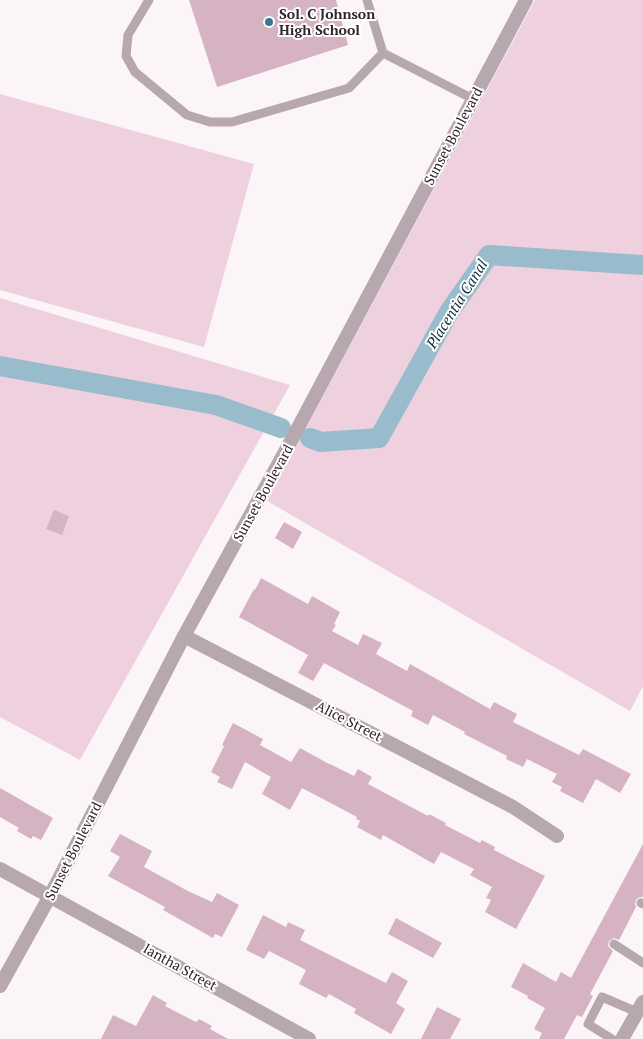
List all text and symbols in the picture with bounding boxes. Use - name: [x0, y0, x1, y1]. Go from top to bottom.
- place label: Sol. C Johnson High School: [279, 4, 375, 39]
- marker: Sol. C Johnson High School: [263, 16, 275, 28]
- street label: Sunset Boulevard: [419, 83, 486, 188]
- water label: Placentia Canal: [420, 255, 492, 352]
- street label: Sunset Boulevard: [228, 441, 297, 545]
- street label: Alice Street: [313, 696, 386, 746]
- street label: Sunset Boulevard: [40, 798, 106, 903]
- street label: Iantha Street: [140, 938, 221, 995]

